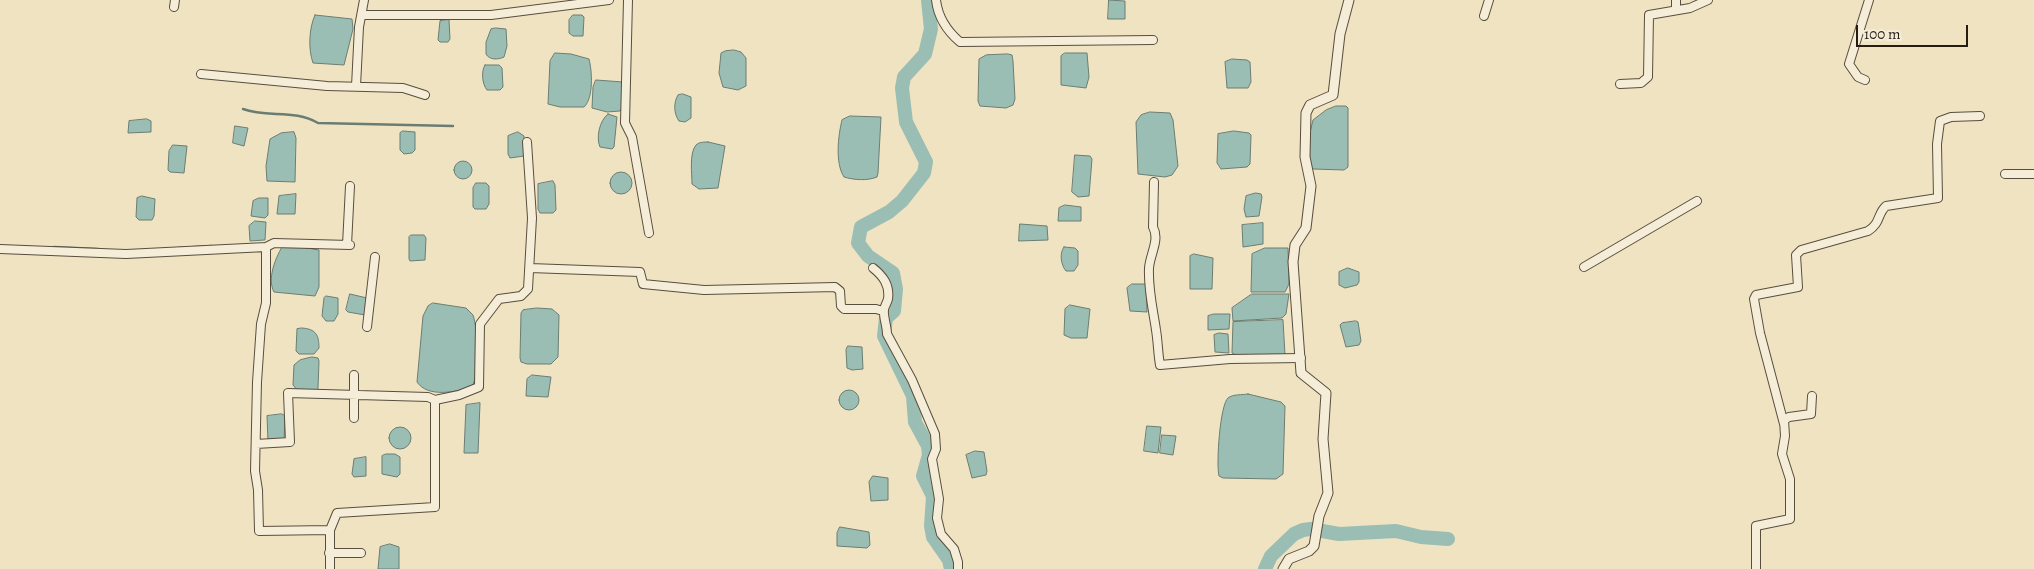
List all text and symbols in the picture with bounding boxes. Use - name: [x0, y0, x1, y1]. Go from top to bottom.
- scale bar: [1859, 15, 1972, 47]
- text: 100 m: [1864, 24, 1901, 44]

